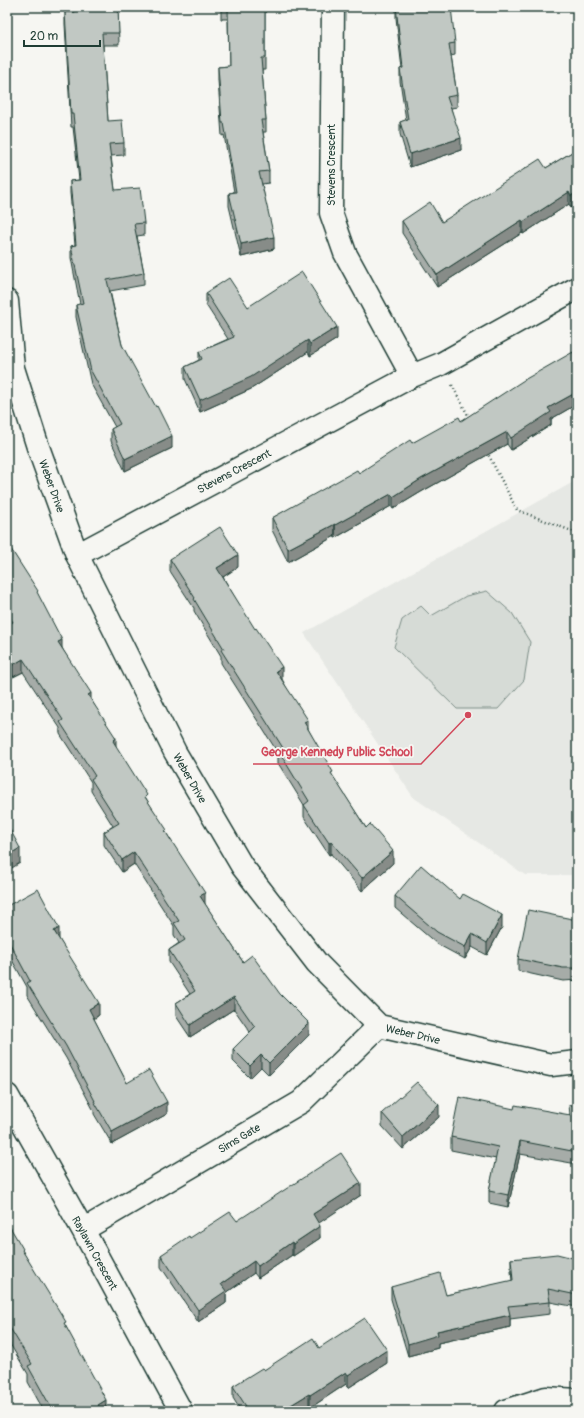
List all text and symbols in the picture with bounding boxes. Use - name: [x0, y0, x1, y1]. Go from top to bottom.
- scale bar: [24, 22, 100, 48]
- text: 20 m: [30, 29, 59, 44]
- street label: Stevens Crescent: [325, 123, 338, 206]
- street label: Stevens Crescent: [195, 446, 274, 496]
- street label: Weber Drive: [36, 458, 67, 515]
- callout: George Kennedy Public School: [253, 740, 421, 764]
- text: George Kennedy Public School: [261, 745, 413, 760]
- street label: Weber Drive: [170, 751, 209, 806]
- street label: Weber Drive: [384, 1022, 442, 1047]
- street label: Sims Gate: [216, 1120, 263, 1156]
- street label: Raylawn Crescent: [69, 1214, 120, 1293]

